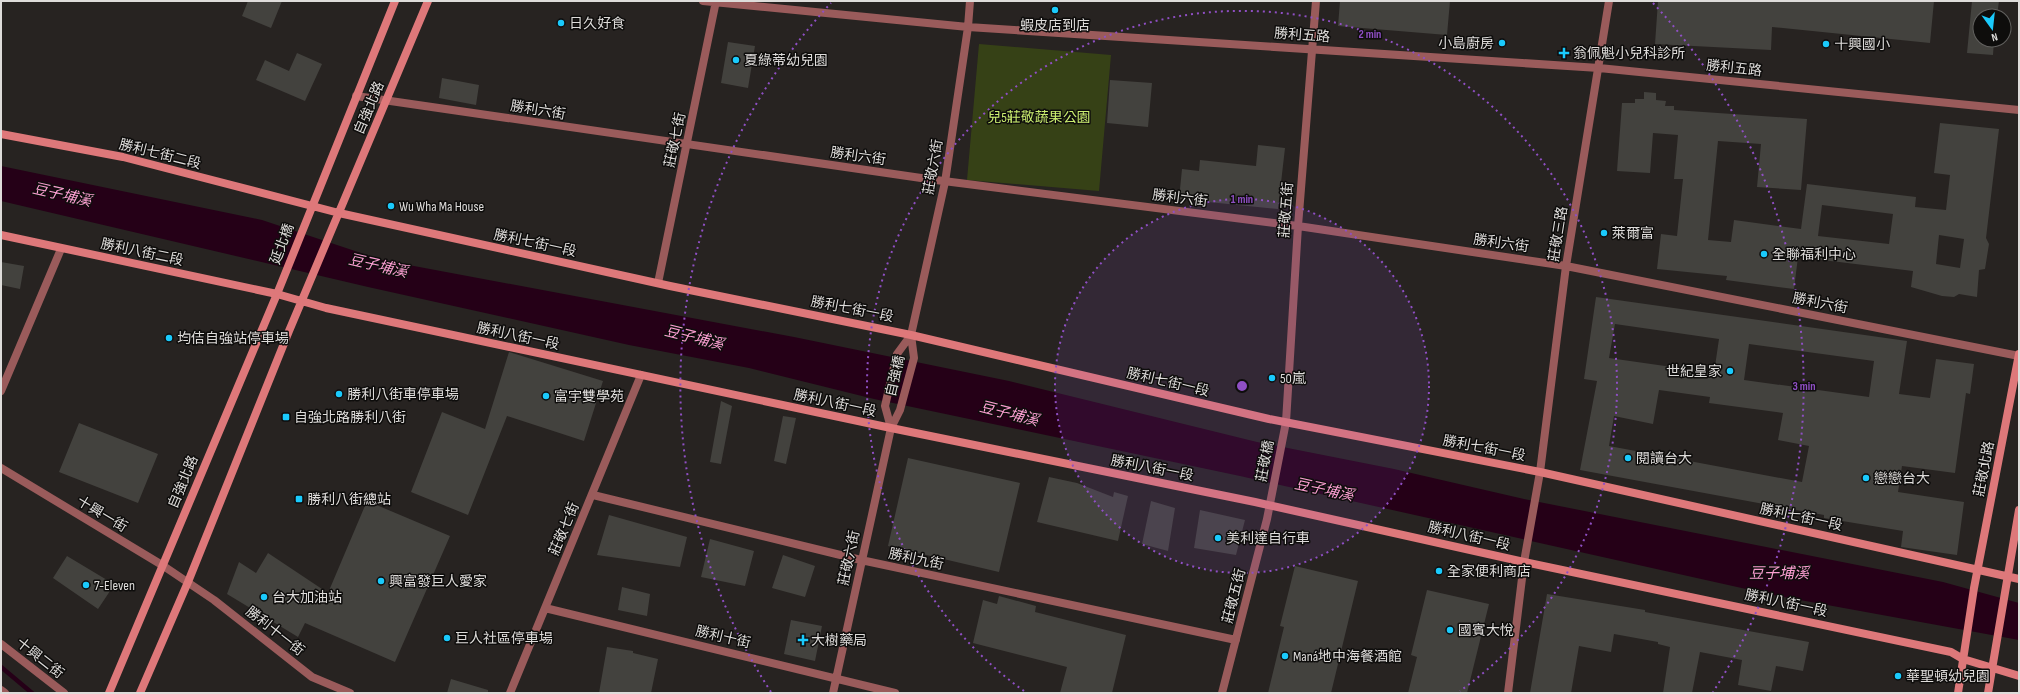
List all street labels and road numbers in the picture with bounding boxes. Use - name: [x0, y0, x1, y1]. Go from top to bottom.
- street label: 勝利五路: [1273, 25, 1331, 45]
- street label: 勝利五路: [1705, 57, 1763, 79]
- street label: 自強北路: [350, 79, 388, 137]
- street label: 勝利六街: [509, 97, 567, 123]
- street label: 莊敬七街: [661, 111, 689, 169]
- street label: 勝利七街二段: [117, 136, 203, 172]
- street label: 莊敬六街: [920, 138, 946, 196]
- street label: 勝利六街: [829, 144, 887, 168]
- street label: 莊敬五街: [1276, 181, 1296, 239]
- street label: 勝利六街: [1151, 186, 1209, 210]
- street label: 莊敬三路: [1545, 205, 1571, 263]
- street label: 延北橋: [267, 221, 297, 267]
- street label: 勝利七街一段: [492, 226, 578, 260]
- street label: 勝利六街: [1472, 231, 1530, 255]
- street label: 勝利八街二段: [99, 235, 185, 269]
- street label: 勝利六街: [1791, 289, 1849, 317]
- street label: 勝利七街一段: [809, 293, 895, 325]
- street label: 勝利八街一段: [475, 319, 561, 353]
- street label: 自強橋: [882, 354, 908, 398]
- street label: 勝利七街一段: [1125, 364, 1211, 400]
- street label: 勝利八街一段: [792, 386, 878, 420]
- street label: 勝利七街一段: [1441, 432, 1527, 464]
- street label: 莊敬橋: [1253, 439, 1277, 483]
- street label: 莊敬北路: [1970, 440, 1998, 498]
- street label: 勝利八街一段: [1109, 452, 1195, 484]
- street label: 自強北路: [164, 453, 202, 511]
- street label: 十興一街: [74, 492, 130, 536]
- street label: 莊敬七街: [545, 500, 583, 558]
- street label: 勝利七街一段: [1758, 500, 1844, 534]
- street label: 勝利八街一段: [1426, 518, 1512, 554]
- street label: 莊敬六街: [835, 529, 863, 587]
- street label: 勝利九街: [887, 545, 945, 573]
- street label: 莊敬五街: [1219, 567, 1249, 625]
- street label: 勝利八街一段: [1743, 586, 1829, 620]
- street label: 勝利十一街: [242, 603, 308, 659]
- street label: 勝利十街: [694, 622, 752, 652]
- street label: 十興二街: [13, 634, 67, 682]

